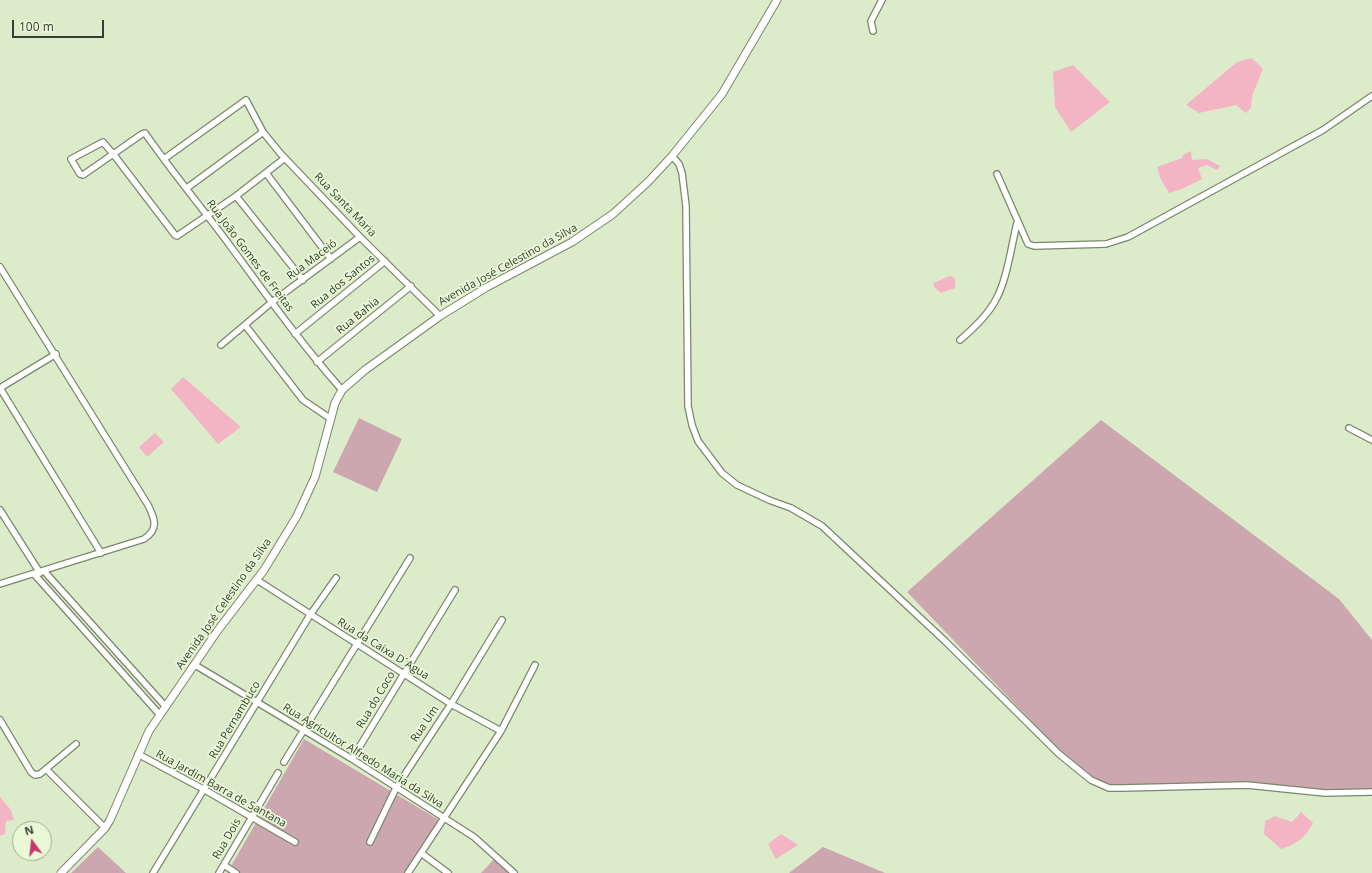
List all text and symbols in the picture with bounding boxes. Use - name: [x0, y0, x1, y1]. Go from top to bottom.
- scale bar: [14, 12, 106, 38]
- text: 100 m: [19, 18, 54, 35]
- street label: Rua Santa Maria: [311, 170, 379, 240]
- street label: Rua João Gomes de Freitas: [204, 197, 296, 315]
- street label: Avenida José Celestino da Silva: [436, 221, 580, 309]
- street label: Rua Maceió: [284, 237, 340, 283]
- street label: Rua dos Santos: [308, 252, 378, 312]
- street label: Rua Bahia: [334, 295, 382, 337]
- street label: Avenida José Celestino da Silva: [174, 536, 274, 672]
- street label: Rua da Caixa D´Agua: [335, 615, 431, 683]
- street label: Rua do Coco: [354, 669, 398, 731]
- street label: Rua Pernambuco: [207, 679, 263, 761]
- street label: Rua Agricultor Alfredo Maria da Silva: [280, 701, 446, 811]
- street label: Rua Um: [408, 703, 442, 745]
- street label: Rua Jardim Barra de Santana: [153, 748, 289, 830]
- street label: Rua Dois: [210, 816, 244, 862]
- north arrow: [12, 821, 52, 861]
- text: N: [23, 821, 35, 838]

